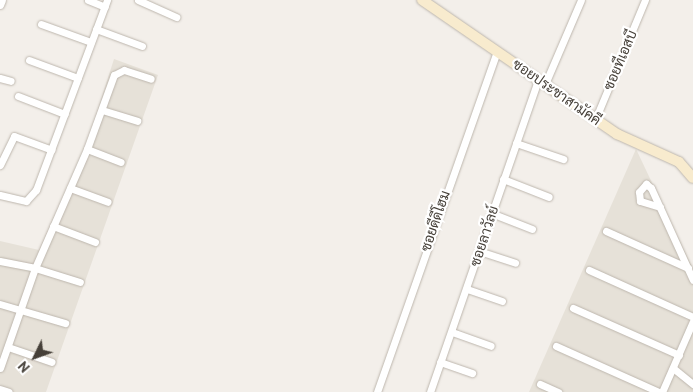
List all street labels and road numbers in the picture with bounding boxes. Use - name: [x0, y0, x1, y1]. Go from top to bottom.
- street label: ซอยทีเอสบี: [600, 27, 640, 93]
- street label: ซอยประชาสามัคคี: [510, 55, 604, 129]
- street label: ซอยดีดีโฮม: [417, 188, 453, 254]
- street label: ซอยลาวัลย์: [466, 203, 502, 269]

